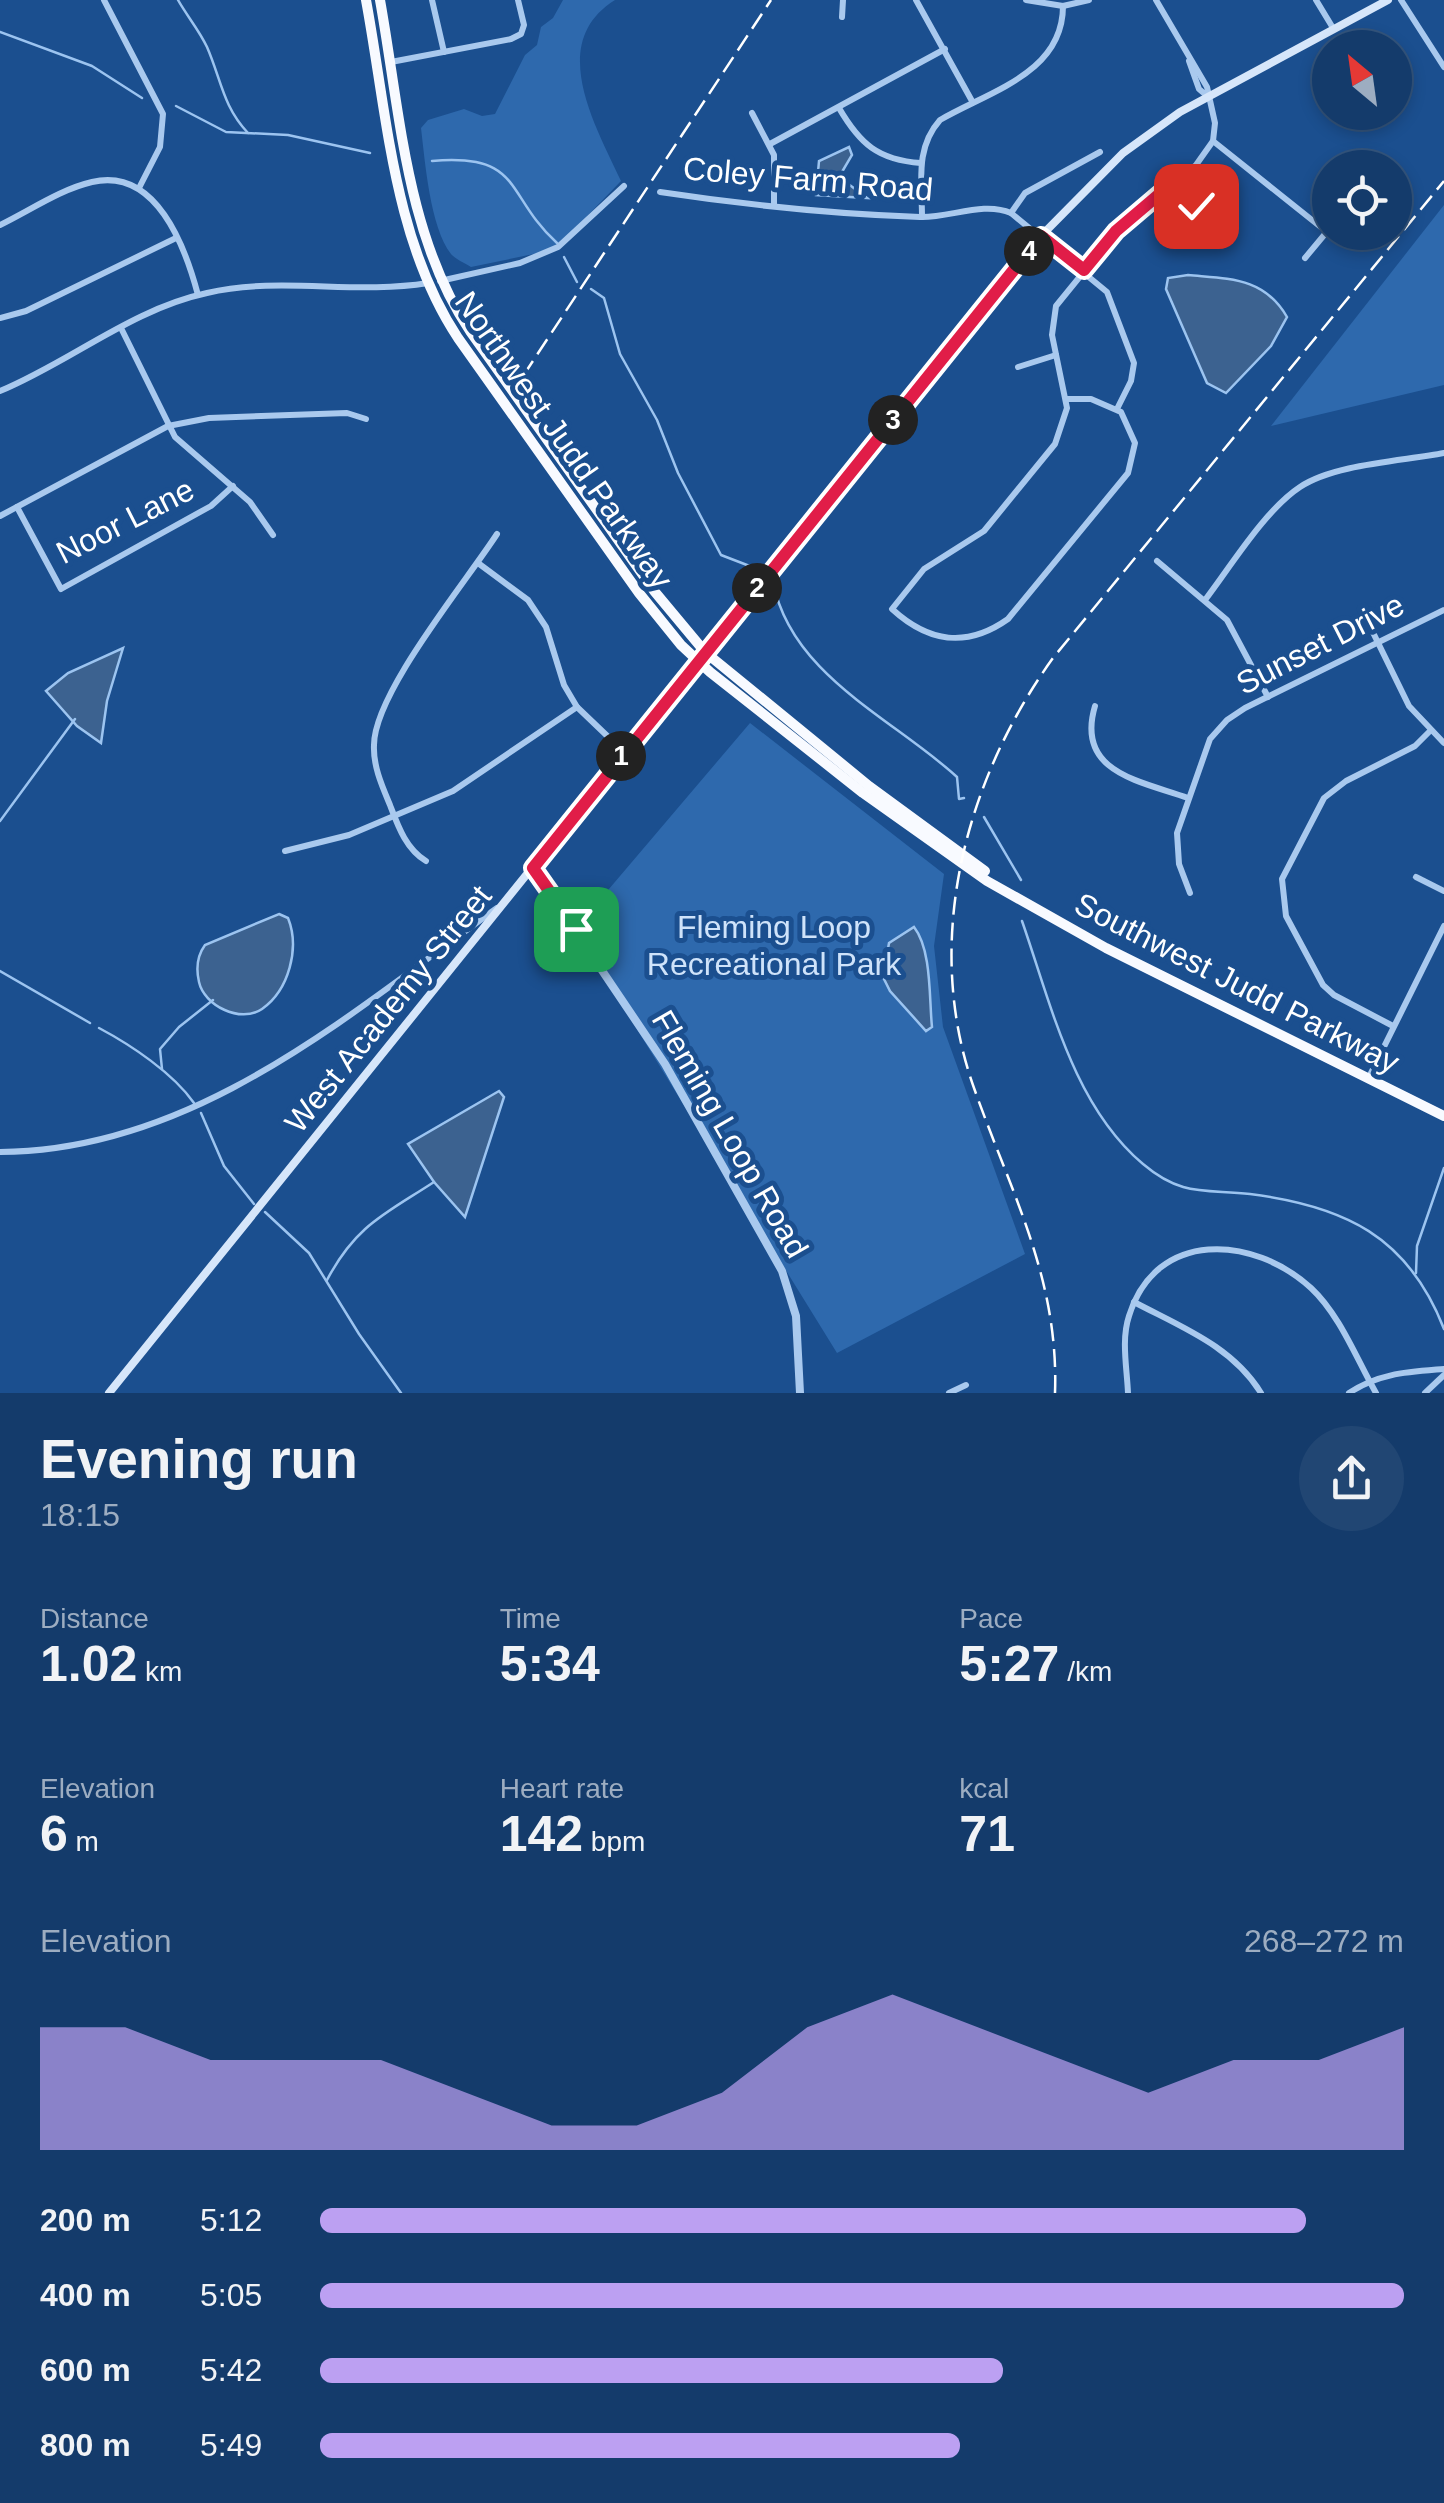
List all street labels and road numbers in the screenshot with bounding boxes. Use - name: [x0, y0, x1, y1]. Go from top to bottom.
- street label: Coley Farm Road: [682, 150, 934, 208]
- street label: Northwest Judd Parkway: [448, 285, 680, 595]
- street label: Noor Lane: [50, 471, 200, 571]
- street label: Sunset Drive: [1230, 586, 1410, 702]
- street label: West Academy Street: [277, 878, 499, 1140]
- street label: Southwest Judd Parkway: [1069, 885, 1405, 1081]
- street label: Fleming Loop Road: [645, 1004, 815, 1264]

